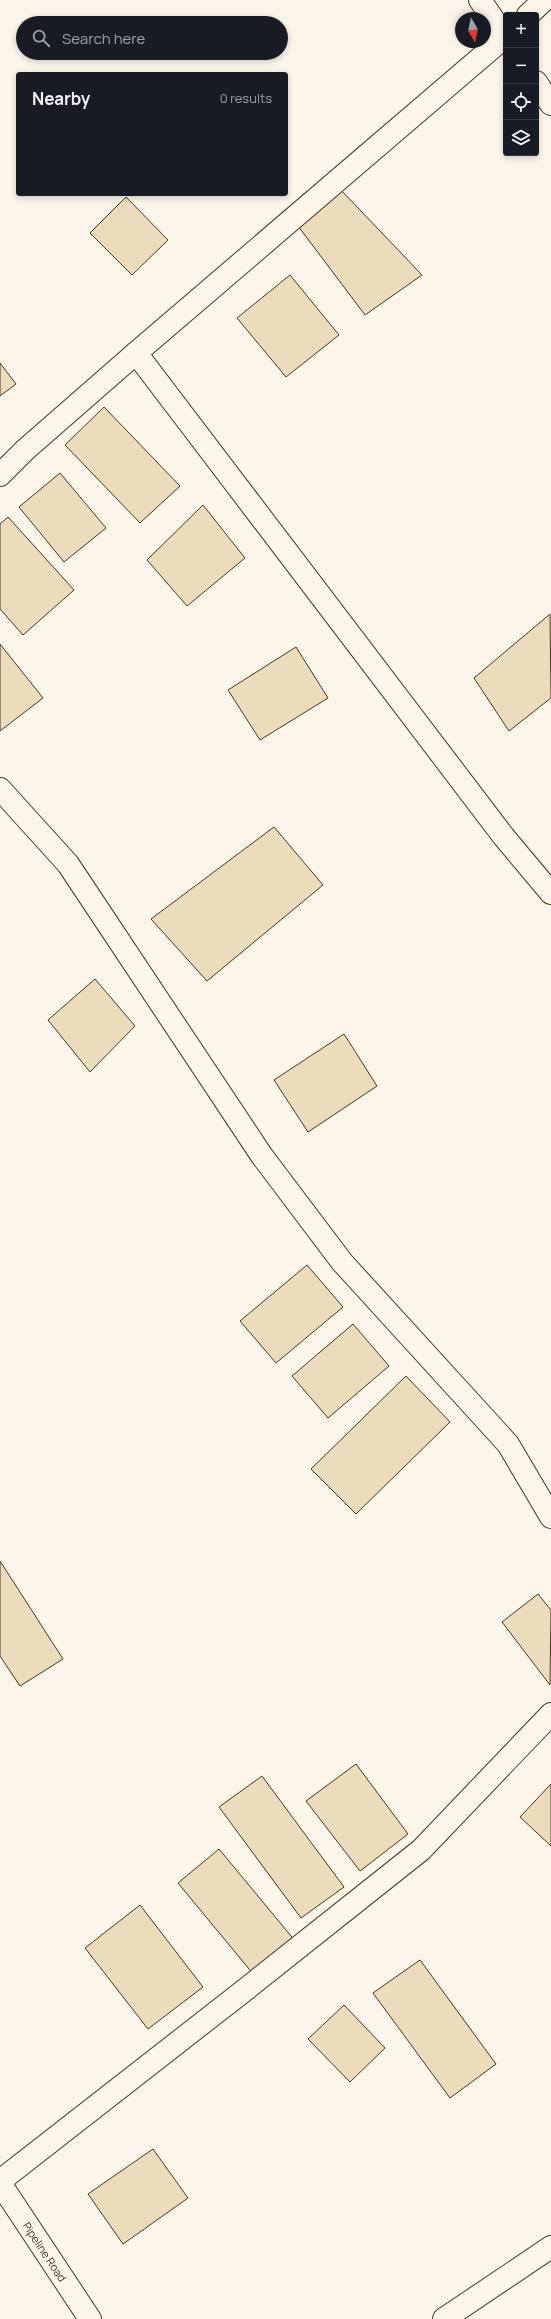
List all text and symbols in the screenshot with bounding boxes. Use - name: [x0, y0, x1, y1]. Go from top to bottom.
- north arrow: [455, 12, 491, 48]
- map controls: [503, 12, 539, 156]
- button: +: [503, 12, 539, 48]
- search box: [16, 16, 288, 60]
- icon: search: [30, 27, 52, 49]
- text: Search here: [62, 28, 145, 49]
- button: −: [503, 48, 539, 84]
- button: locate: [503, 84, 539, 120]
- text: Nearby: [32, 87, 90, 110]
- text: 0 results: [220, 89, 272, 107]
- button: layers: [503, 120, 539, 156]
- street label: Pipeline Road: [20, 2219, 70, 2284]

